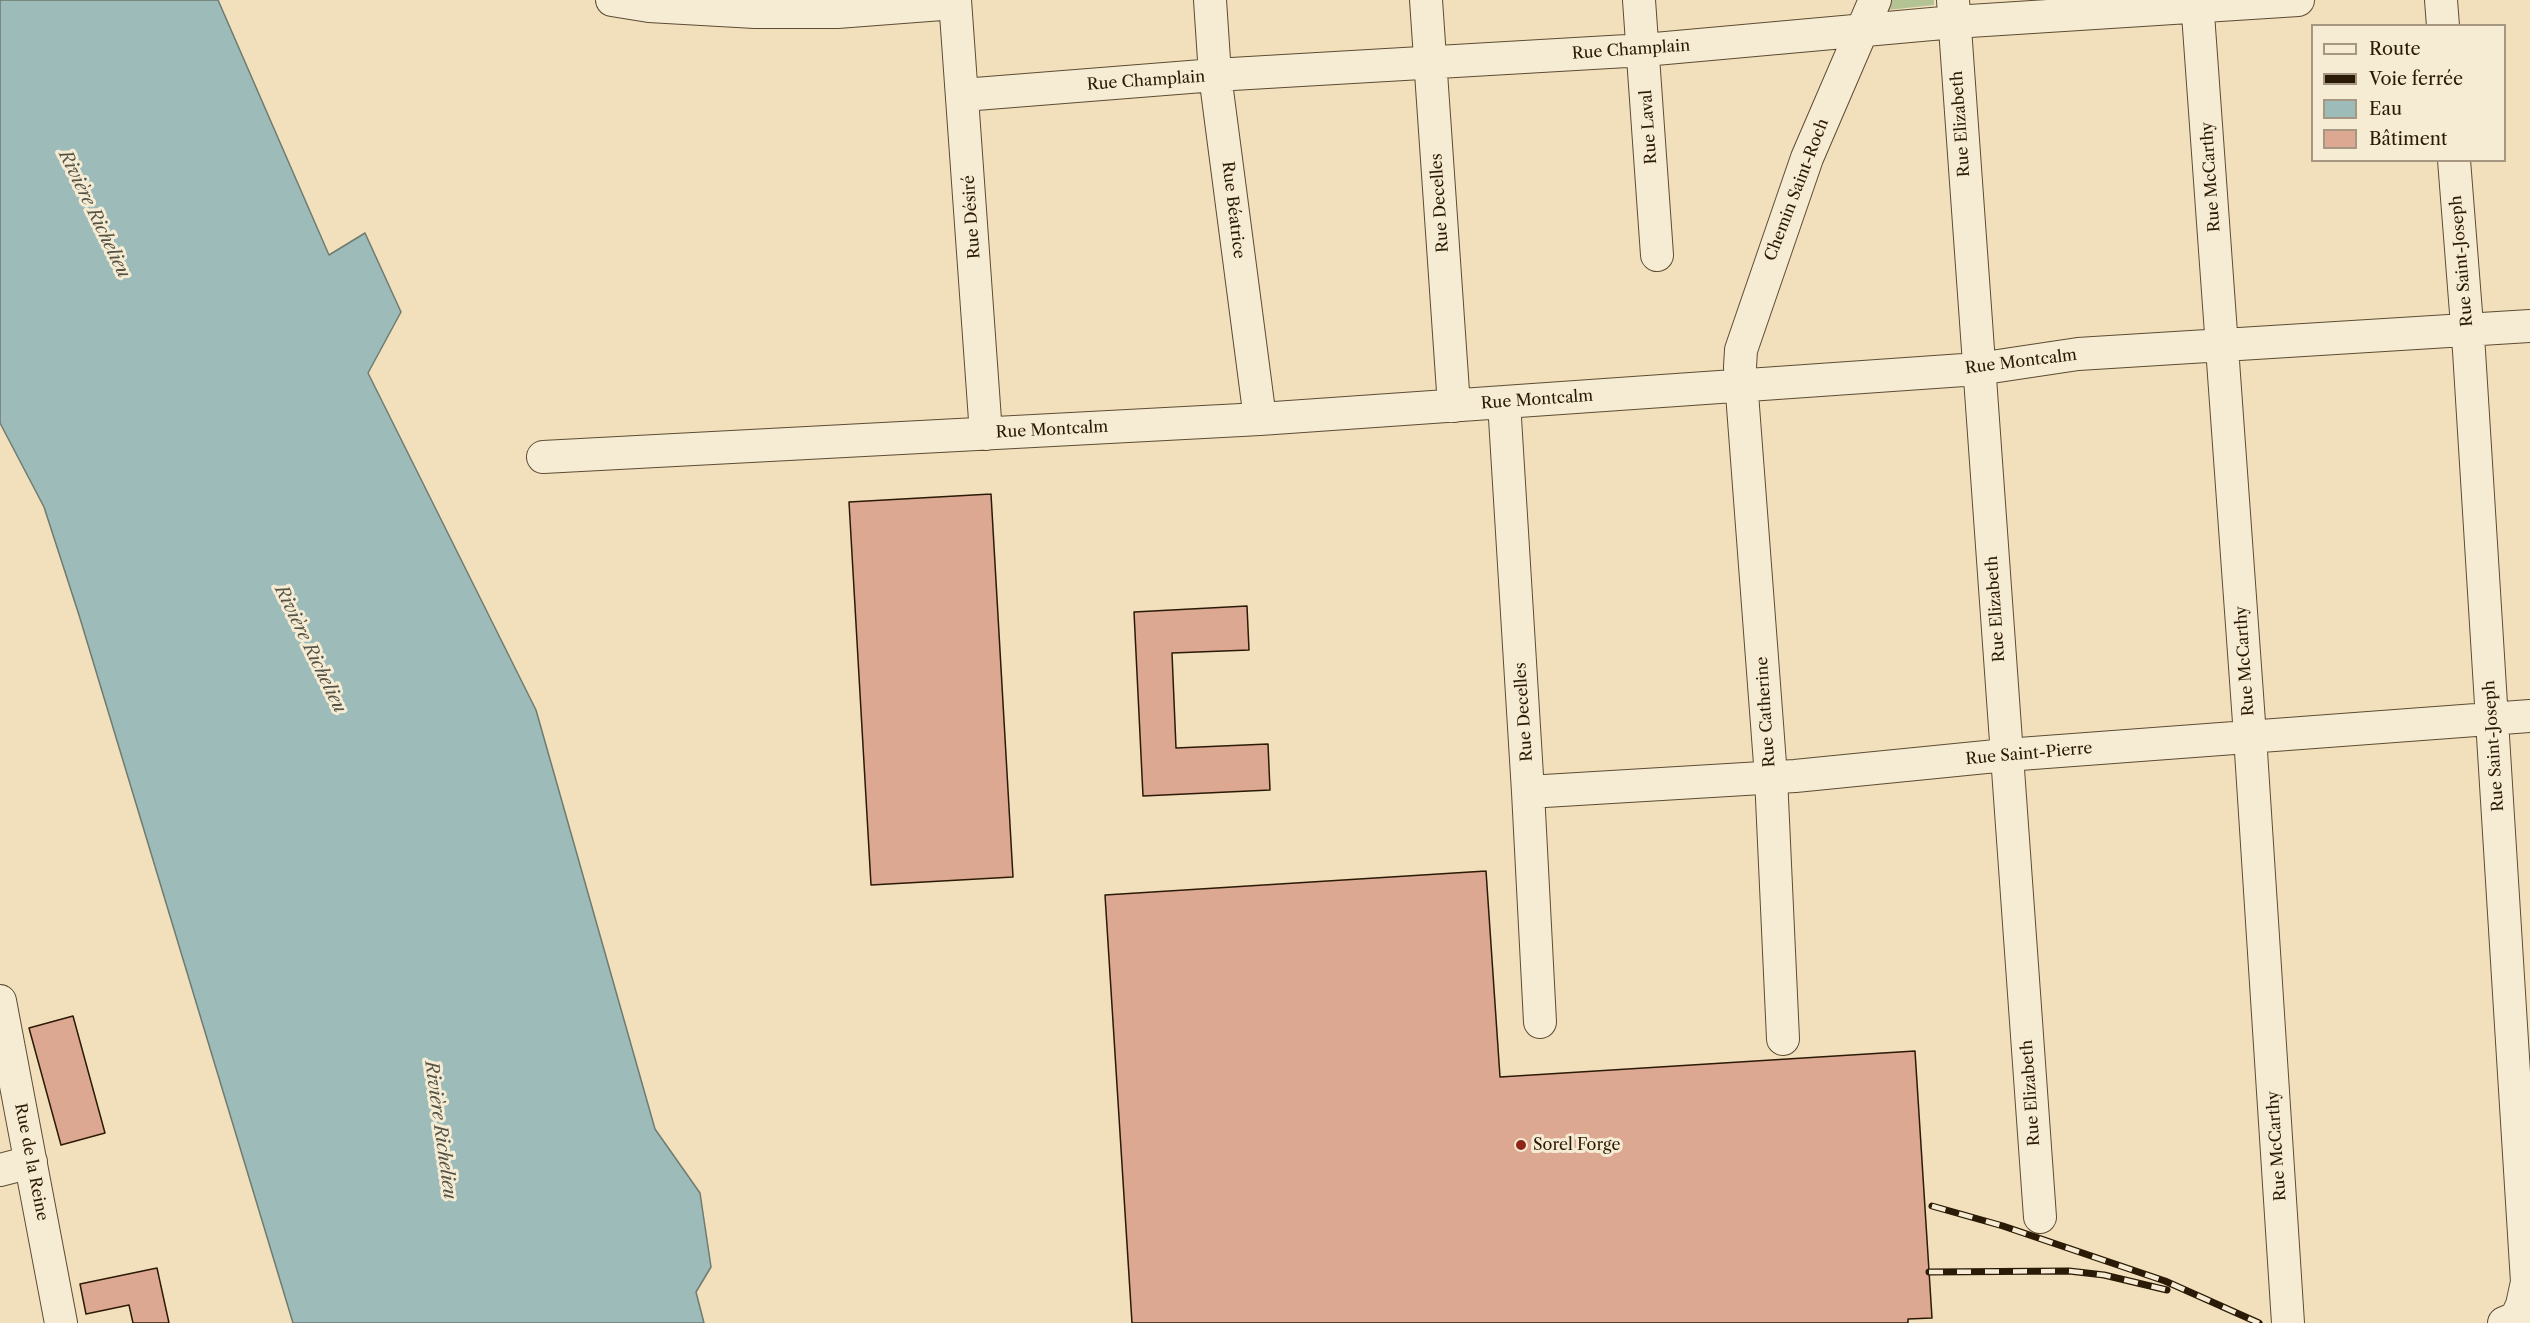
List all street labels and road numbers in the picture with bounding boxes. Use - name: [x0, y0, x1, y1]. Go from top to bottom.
- street label: Rue Champlain: [1571, 36, 1691, 64]
- street label: Rue Champlain: [1086, 67, 1206, 95]
- street label: Rue Elizabeth: [1948, 70, 1974, 178]
- street label: Rue Laval: [1637, 89, 1661, 165]
- street label: Chemin Saint-Roch: [1761, 116, 1833, 264]
- street label: Rue McCarthy: [2198, 121, 2224, 233]
- street label: Rue Decelles: [1427, 153, 1453, 253]
- street label: Rue Béatrice: [1218, 160, 1248, 260]
- street label: Rue Désiré: [959, 174, 985, 260]
- street label: Rue Saint-Joseph: [2447, 195, 2477, 327]
- street label: Rue Montcalm: [1964, 346, 2078, 378]
- street label: Rue Montcalm: [1480, 386, 1594, 414]
- street label: Rue Montcalm: [995, 417, 1109, 443]
- street label: Rue Elizabeth: [1983, 555, 2009, 663]
- street label: Rue McCarthy: [2232, 605, 2258, 717]
- street label: Rue Catherine: [1753, 656, 1779, 768]
- street label: Rue Decelles: [1511, 662, 1537, 762]
- street label: Rue Saint-Joseph: [2480, 680, 2508, 812]
- street label: Rue Saint-Pierre: [1965, 739, 2093, 769]
- street label: Rue Elizabeth: [2018, 1039, 2044, 1147]
- street label: Rue McCarthy: [2264, 1090, 2290, 1202]
- street label: Rue de la Reine: [10, 1101, 52, 1223]

